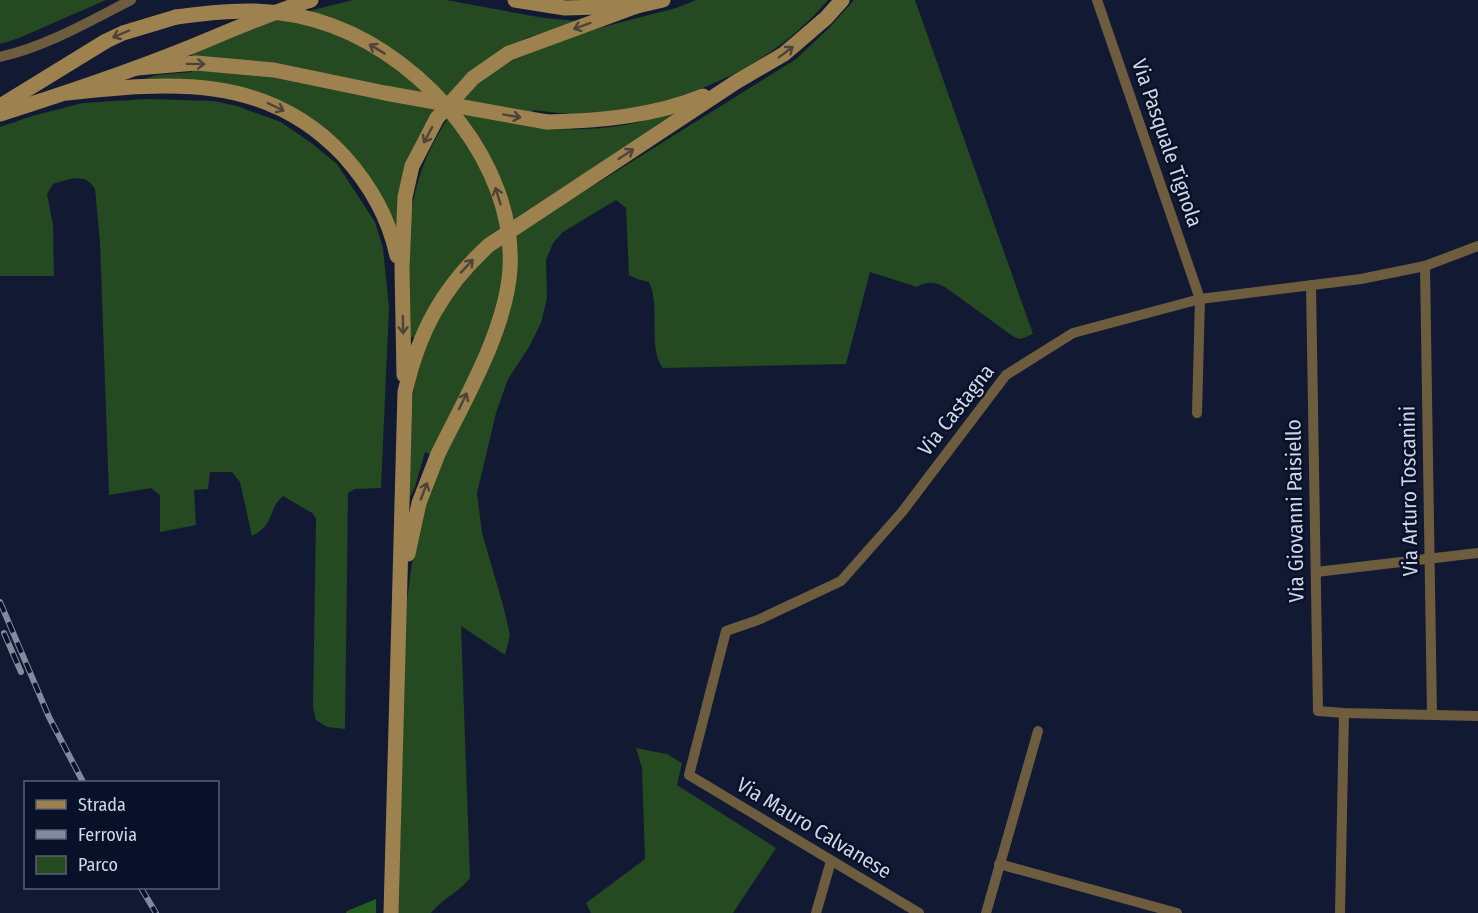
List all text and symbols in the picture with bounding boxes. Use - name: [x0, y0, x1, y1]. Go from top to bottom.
- one-way arrow: [574, 21, 592, 32]
- one-way arrow: [112, 29, 130, 40]
- one-way arrow: [369, 42, 386, 54]
- one-way arrow: [778, 46, 794, 58]
- street label: Via Pasquale Tignola: [1126, 56, 1208, 230]
- one-way arrow: [185, 58, 205, 70]
- one-way arrow: [266, 102, 284, 114]
- one-way arrow: [502, 110, 521, 121]
- one-way arrow: [422, 125, 433, 143]
- one-way arrow: [618, 148, 635, 161]
- one-way arrow: [492, 187, 503, 206]
- one-way arrow: [460, 259, 474, 274]
- one-way arrow: [397, 315, 409, 335]
- street label: Via Castagna: [912, 359, 1000, 461]
- one-way arrow: [458, 393, 470, 411]
- street label: Via Arturo Toscanini: [1395, 406, 1423, 576]
- street label: Via Giovanni Paisiello: [1280, 419, 1310, 603]
- one-way arrow: [419, 482, 430, 500]
- street label: Via Mauro Calvanese: [732, 771, 896, 885]
- legend: [24, 781, 219, 889]
- text: Strada: [78, 794, 126, 816]
- text: Ferrovia: [78, 824, 137, 846]
- text: Parco: [78, 854, 118, 876]

